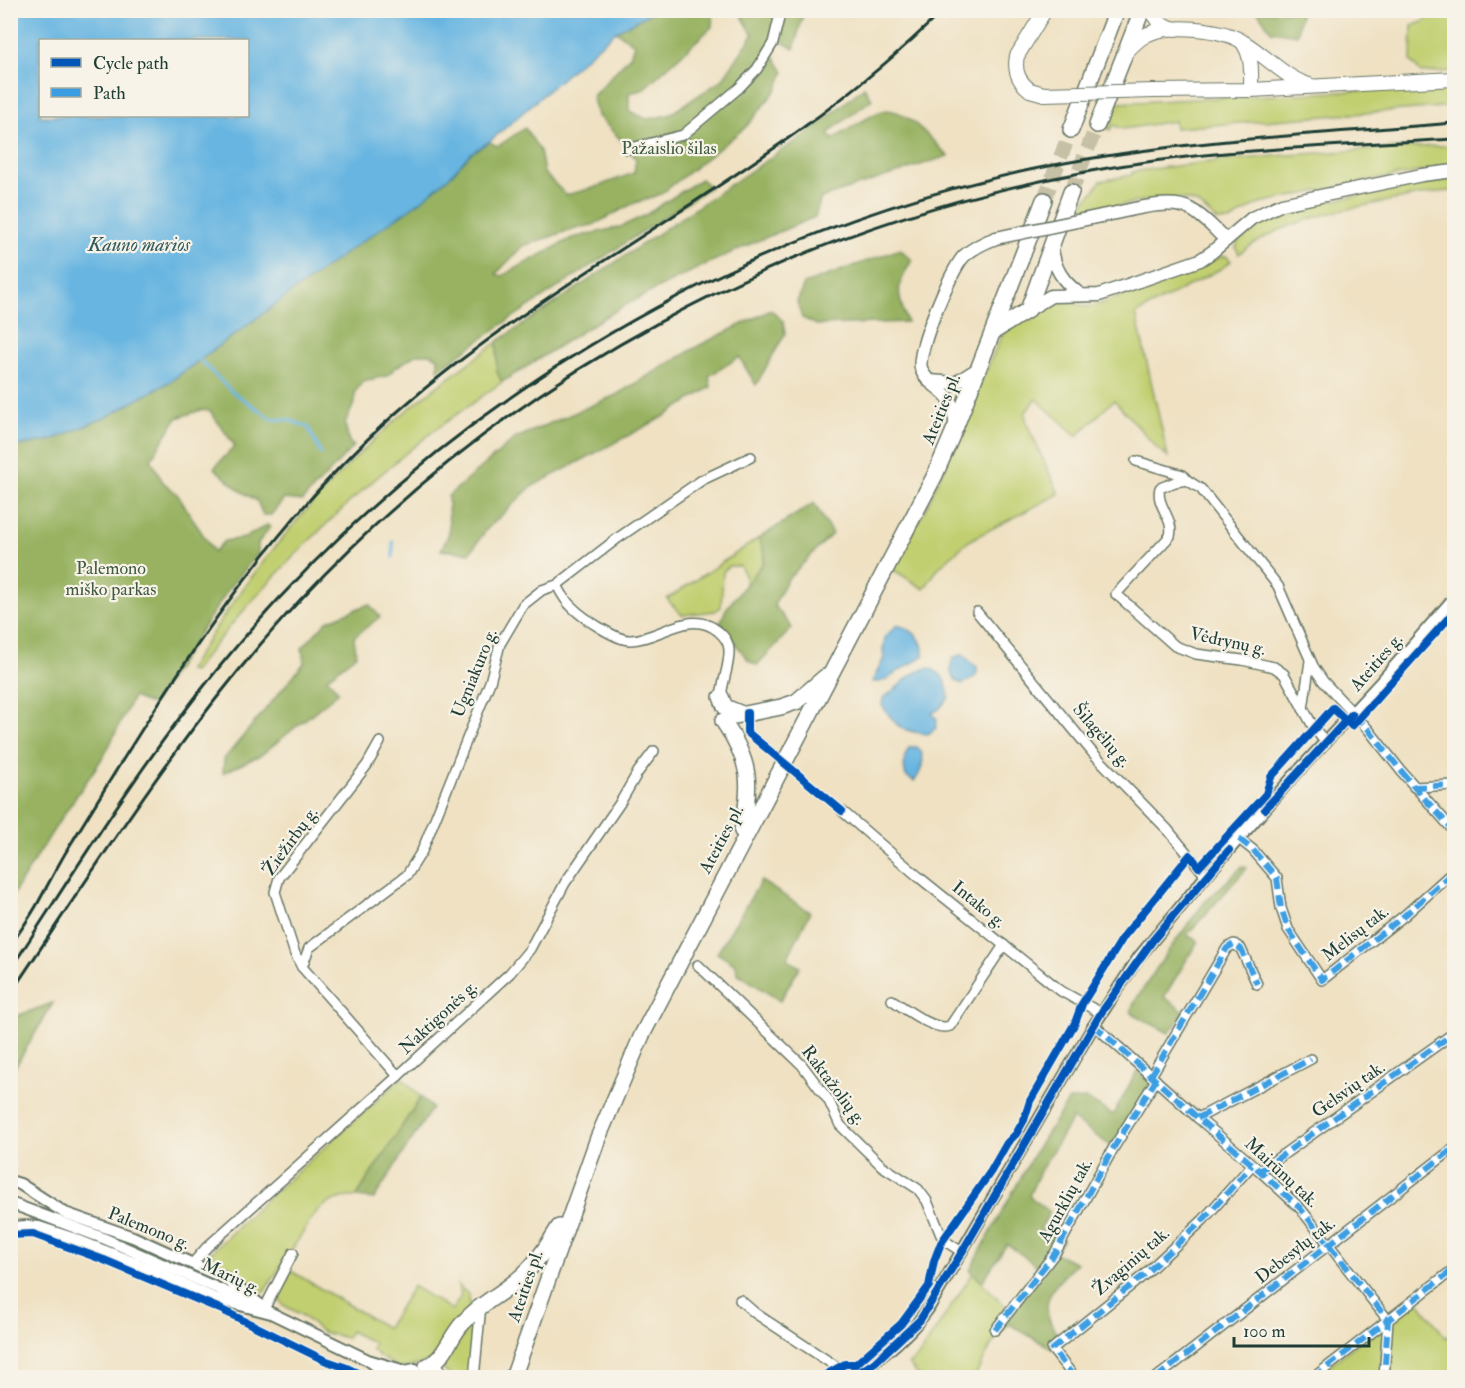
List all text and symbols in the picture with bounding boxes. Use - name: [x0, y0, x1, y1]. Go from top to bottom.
- legend: [39, 39, 249, 117]
- text: Cycle path: [93, 52, 169, 75]
- text: Path: [93, 82, 126, 105]
- park label: Pažaislio šilas: [621, 137, 717, 160]
- water label: Kauno marios: [87, 232, 191, 257]
- street label: Ateities pl.: [916, 370, 966, 449]
- park label: Palemono miško parkas: [66, 557, 156, 601]
- street label: Vėdrynų g.: [1188, 622, 1268, 661]
- street label: Ugniakuro g.: [446, 625, 503, 721]
- street label: Ateities g.: [1344, 628, 1408, 697]
- street label: Šilagėlių g.: [1067, 698, 1137, 772]
- street label: Ateities pl.: [693, 801, 749, 878]
- street label: Žiežirbų g.: [257, 802, 323, 880]
- street label: Intako g.: [947, 876, 1010, 933]
- street label: Melisų tak.: [1317, 900, 1393, 967]
- street label: Naktigonės g.: [394, 975, 482, 1059]
- street label: Raktažolių g.: [796, 1041, 871, 1130]
- street label: Gelsvių tak.: [1307, 1056, 1389, 1123]
- street label: Mairūnų tak.: [1240, 1132, 1324, 1213]
- street label: Agurklių tak.: [1032, 1154, 1098, 1247]
- street label: Palemono g.: [105, 1202, 193, 1255]
- street label: Debesylų tak.: [1251, 1212, 1340, 1289]
- street label: Žvaginių tak.: [1088, 1221, 1174, 1301]
- street label: Ateities pl.: [502, 1247, 548, 1326]
- street label: Marių g.: [198, 1253, 264, 1300]
- scale bar: [1234, 1310, 1369, 1348]
- text: 100 m: [1243, 1320, 1286, 1343]

